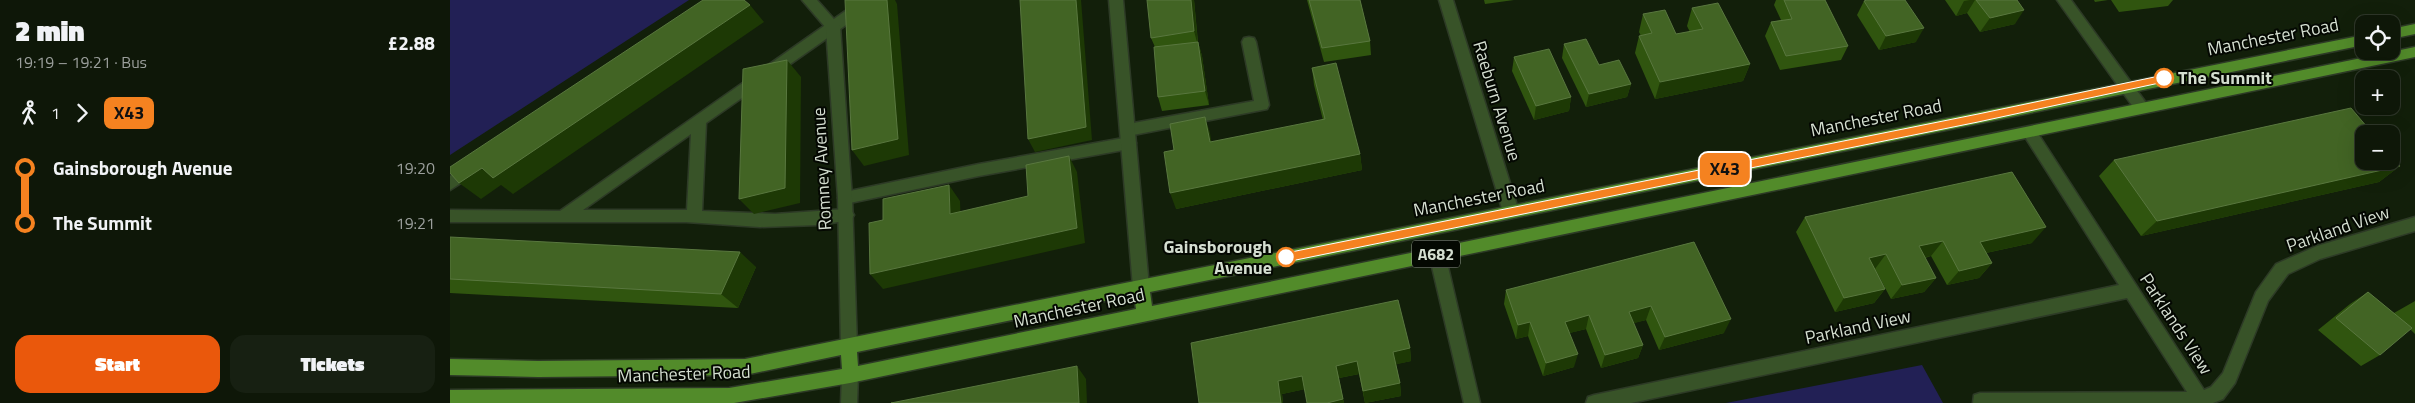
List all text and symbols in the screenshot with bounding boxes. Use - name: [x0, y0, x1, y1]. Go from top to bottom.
- text: 2 min: [15, 9, 85, 52]
- street label: Manchester Road: [2205, 11, 2341, 62]
- map controls: [2355, 15, 2400, 170]
- button: locate: [2355, 15, 2400, 60]
- text: £2.88: [388, 28, 435, 57]
- street label: Raeburn Avenue: [1466, 37, 1529, 164]
- text: 19:19 – 19:21 · Bus: [15, 50, 147, 74]
- place label: The Summit: [2178, 64, 2272, 91]
- marker: The Summit: [2154, 68, 2174, 88]
- button: +: [2355, 70, 2400, 115]
- street label: Manchester Road: [1808, 92, 1944, 143]
- icon: walk: [15, 99, 43, 127]
- icon: forward: [68, 99, 96, 127]
- text: X43: [114, 99, 144, 126]
- text: 1: [51, 101, 60, 125]
- street label: Romney Avenue: [805, 107, 838, 231]
- button: −: [2355, 125, 2400, 170]
- text: Gainsborough Avenue: [53, 153, 233, 182]
- line badge: X43: [1696, 153, 1754, 185]
- text: X43: [1710, 155, 1740, 182]
- text: 19:20: [396, 156, 435, 180]
- street label: Manchester Road: [1411, 172, 1547, 223]
- street label: Parkland View: [2282, 198, 2394, 259]
- text: The Summit: [53, 208, 152, 237]
- text: 19:21: [396, 211, 435, 235]
- place label: Gainsborough Avenue: [1164, 233, 1272, 281]
- road number: A682: [1412, 240, 1460, 268]
- marker: Gainsborough Avenue: [1276, 247, 1296, 267]
- street label: Parklands View: [2133, 268, 2220, 380]
- street label: Manchester Road: [1011, 280, 1147, 335]
- street label: Parkland View: [1802, 302, 1914, 351]
- button: Start: [15, 335, 220, 393]
- button: Tickets: [230, 335, 435, 393]
- street label: Manchester Road: [617, 358, 751, 389]

